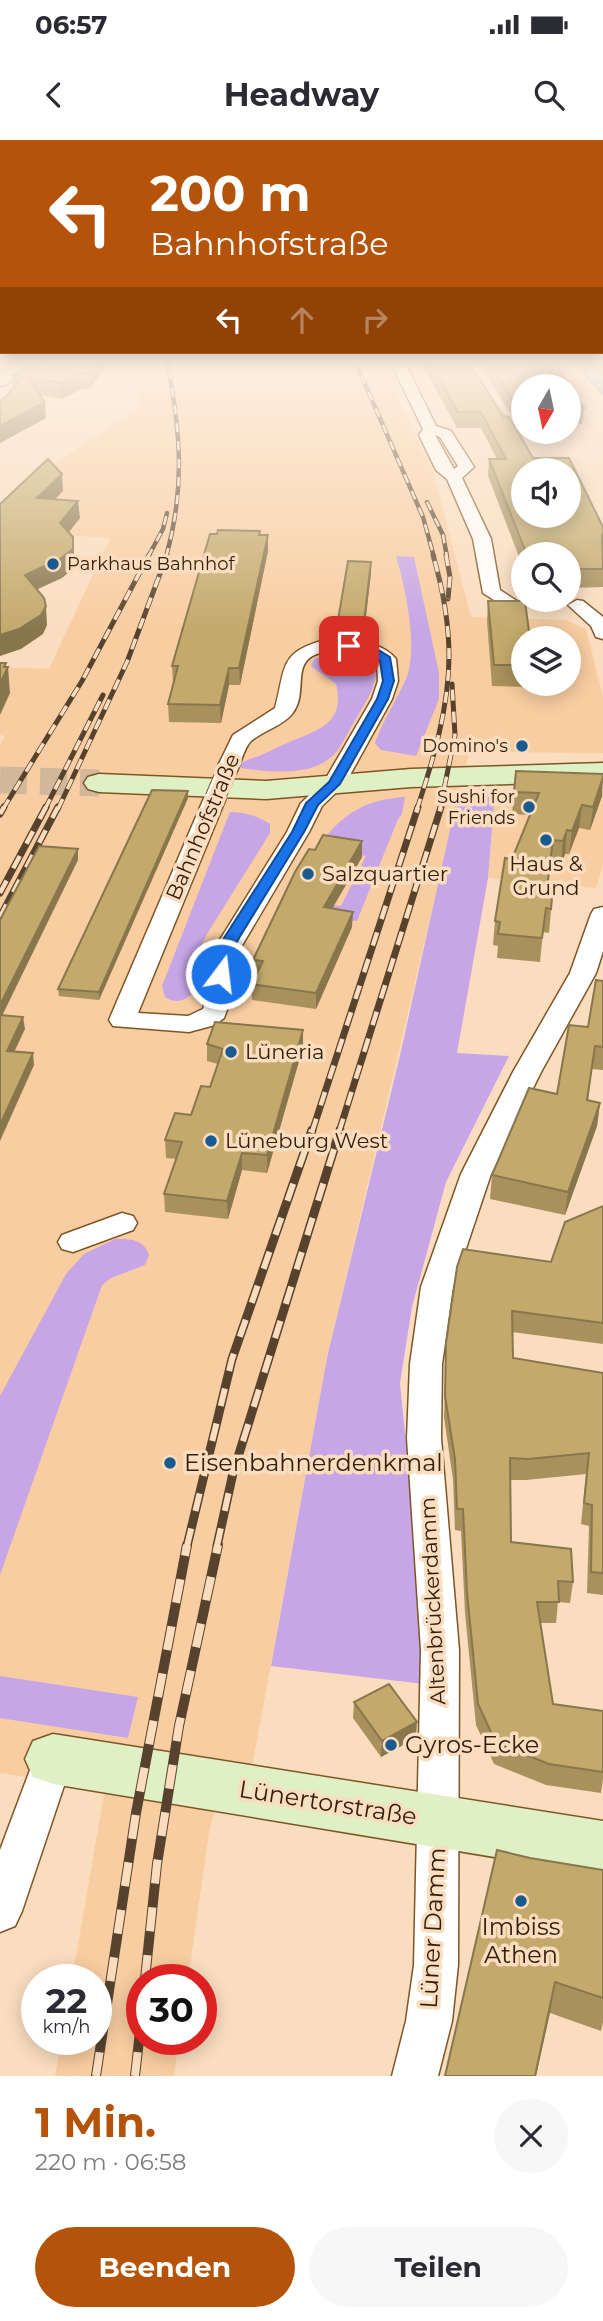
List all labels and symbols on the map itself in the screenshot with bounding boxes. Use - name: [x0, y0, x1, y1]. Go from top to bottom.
- north arrow: [511, 374, 581, 444]
- place label: Parkhaus Bahnhof: [67, 553, 235, 575]
- marker: Parkhaus Bahnhof: [45, 556, 61, 572]
- pin: [319, 616, 379, 676]
- place label: Domino's: [422, 735, 508, 757]
- marker: Domino's: [514, 738, 530, 754]
- street label: Bahnhofstraße: [160, 750, 245, 904]
- place label: Sushi for Friends: [437, 786, 515, 829]
- marker: Sushi for Friends: [521, 799, 537, 815]
- marker: Haus & Grund: [538, 832, 554, 848]
- place label: Haus & Grund: [509, 851, 583, 900]
- place label: Salzquartier: [322, 861, 448, 886]
- marker: Salzquartier: [300, 866, 316, 882]
- position arrow: [184, 937, 258, 1011]
- place label: Lüneria: [245, 1039, 325, 1064]
- marker: Lüneria: [223, 1044, 239, 1060]
- place label: Lüneburg West: [225, 1128, 388, 1153]
- marker: Lüneburg West: [203, 1133, 219, 1149]
- place label: Eisenbahnerdenkmal: [184, 1448, 443, 1477]
- marker: Eisenbahnerdenkmal: [162, 1455, 178, 1471]
- street label: Altenbrückerdamm: [415, 1496, 450, 1706]
- place label: Gyros-Ecke: [405, 1730, 539, 1759]
- marker: Gyros-Ecke: [383, 1737, 399, 1753]
- street label: Lünertorstraße: [237, 1774, 419, 1831]
- street label: Lüner Damm: [414, 1847, 451, 2009]
- marker: Imbiss Athen: [513, 1893, 529, 1909]
- place label: Imbiss Athen: [482, 1912, 560, 1969]
- speed limit sign: 30: [126, 1964, 217, 2055]

